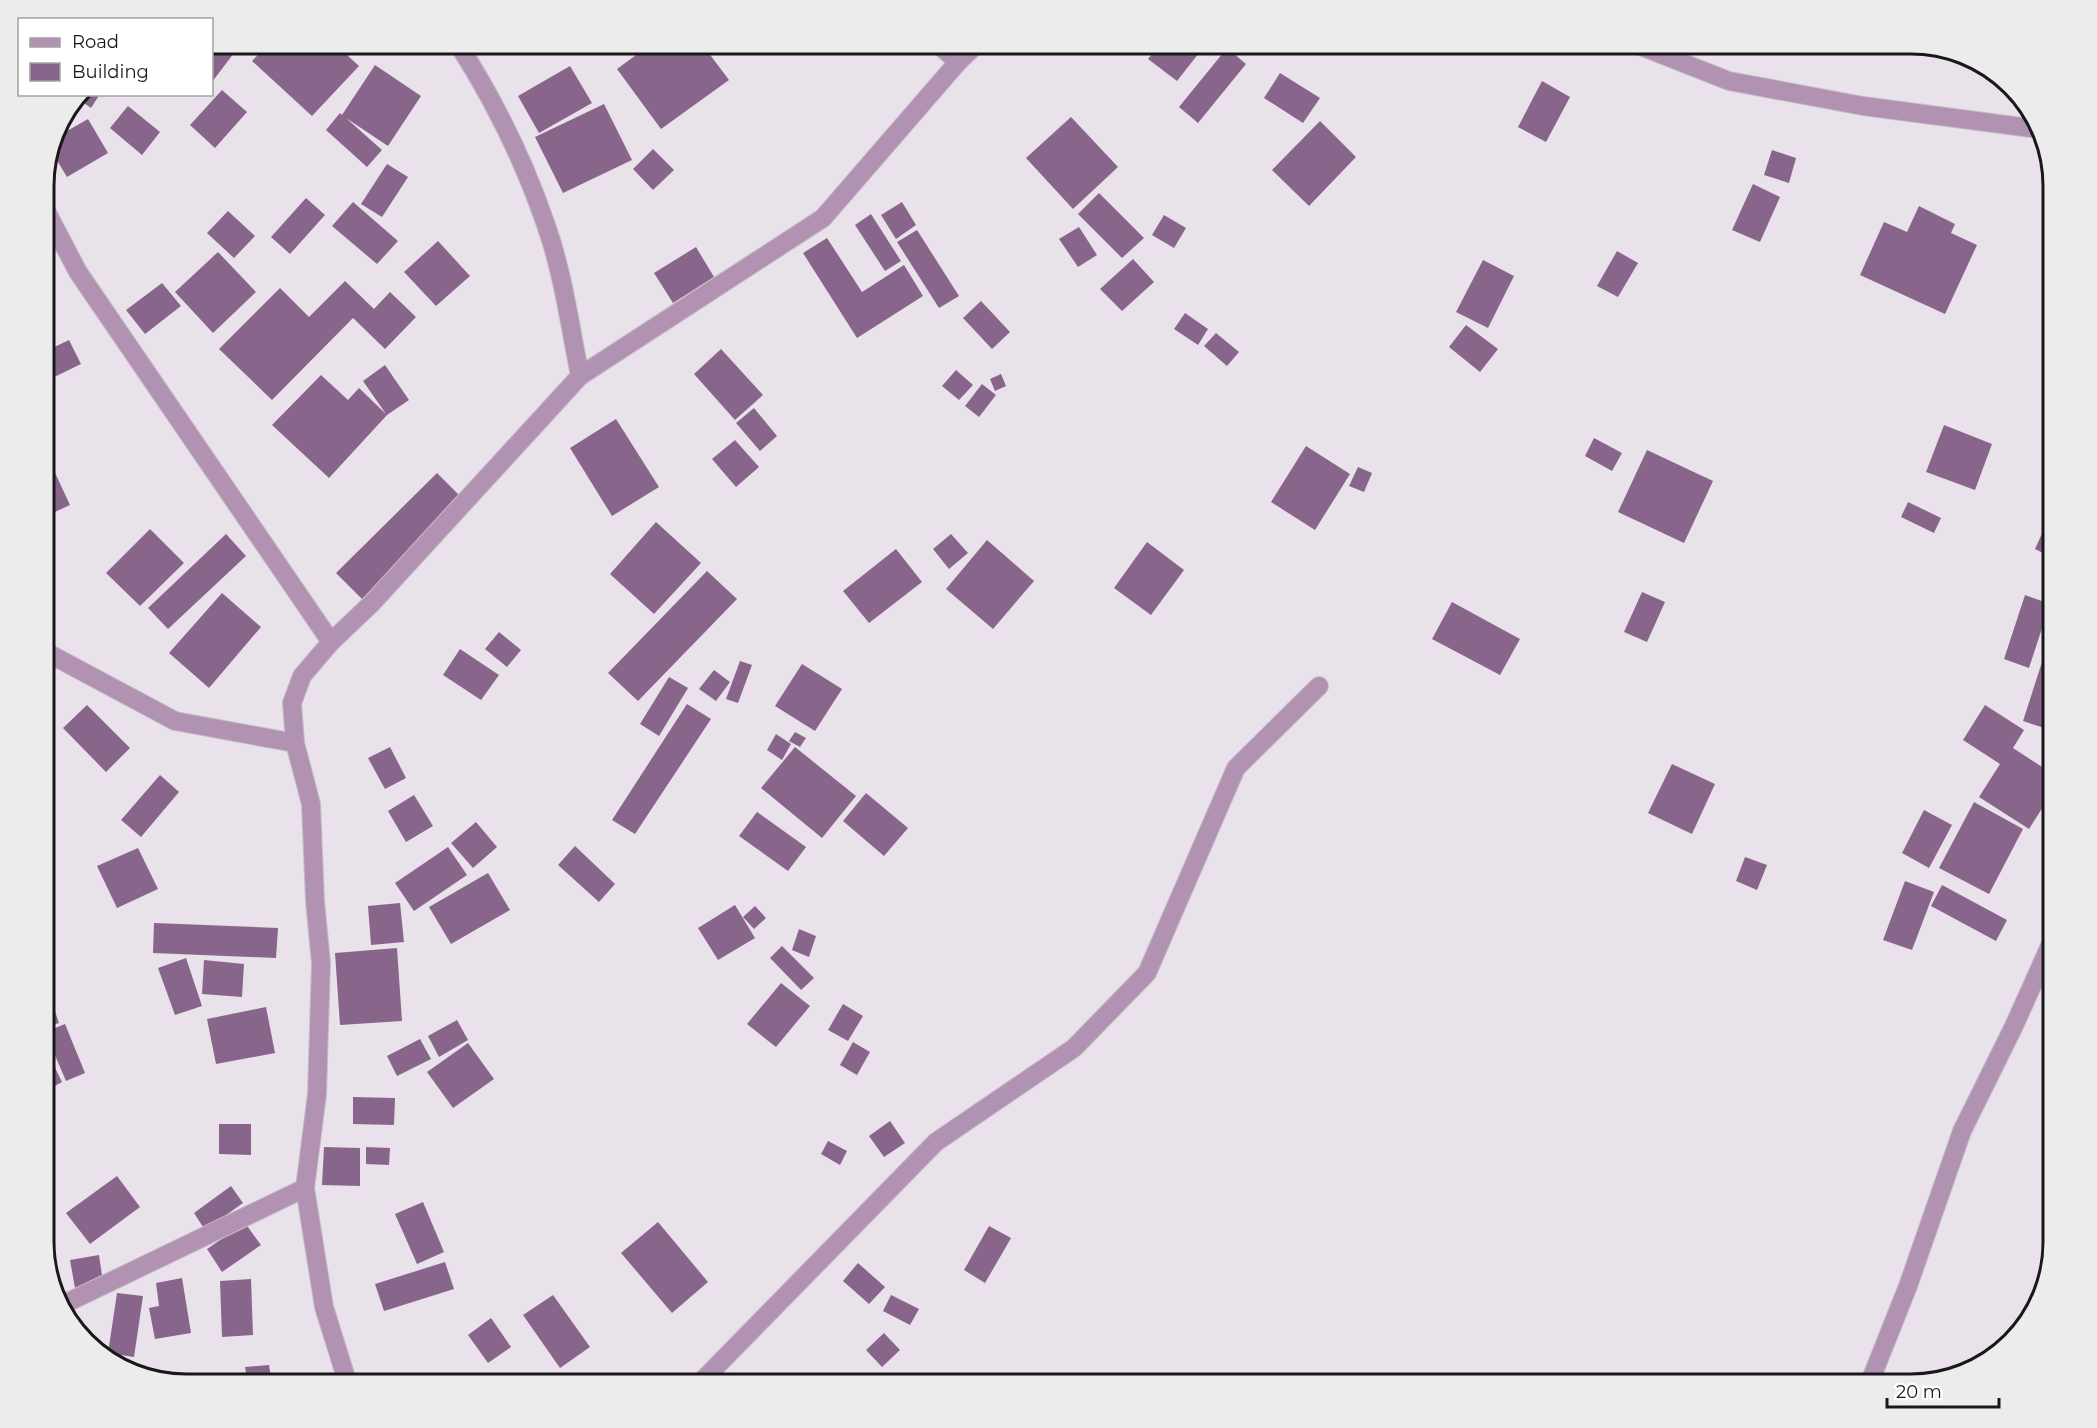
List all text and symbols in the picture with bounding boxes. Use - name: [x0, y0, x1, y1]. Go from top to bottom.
- legend: [18, 18, 213, 96]
- text: Road: [72, 31, 119, 53]
- text: Building: [72, 61, 149, 83]
- scale bar: [1887, 1371, 2000, 1409]
- text: 20 m: [1896, 1381, 1942, 1403]

